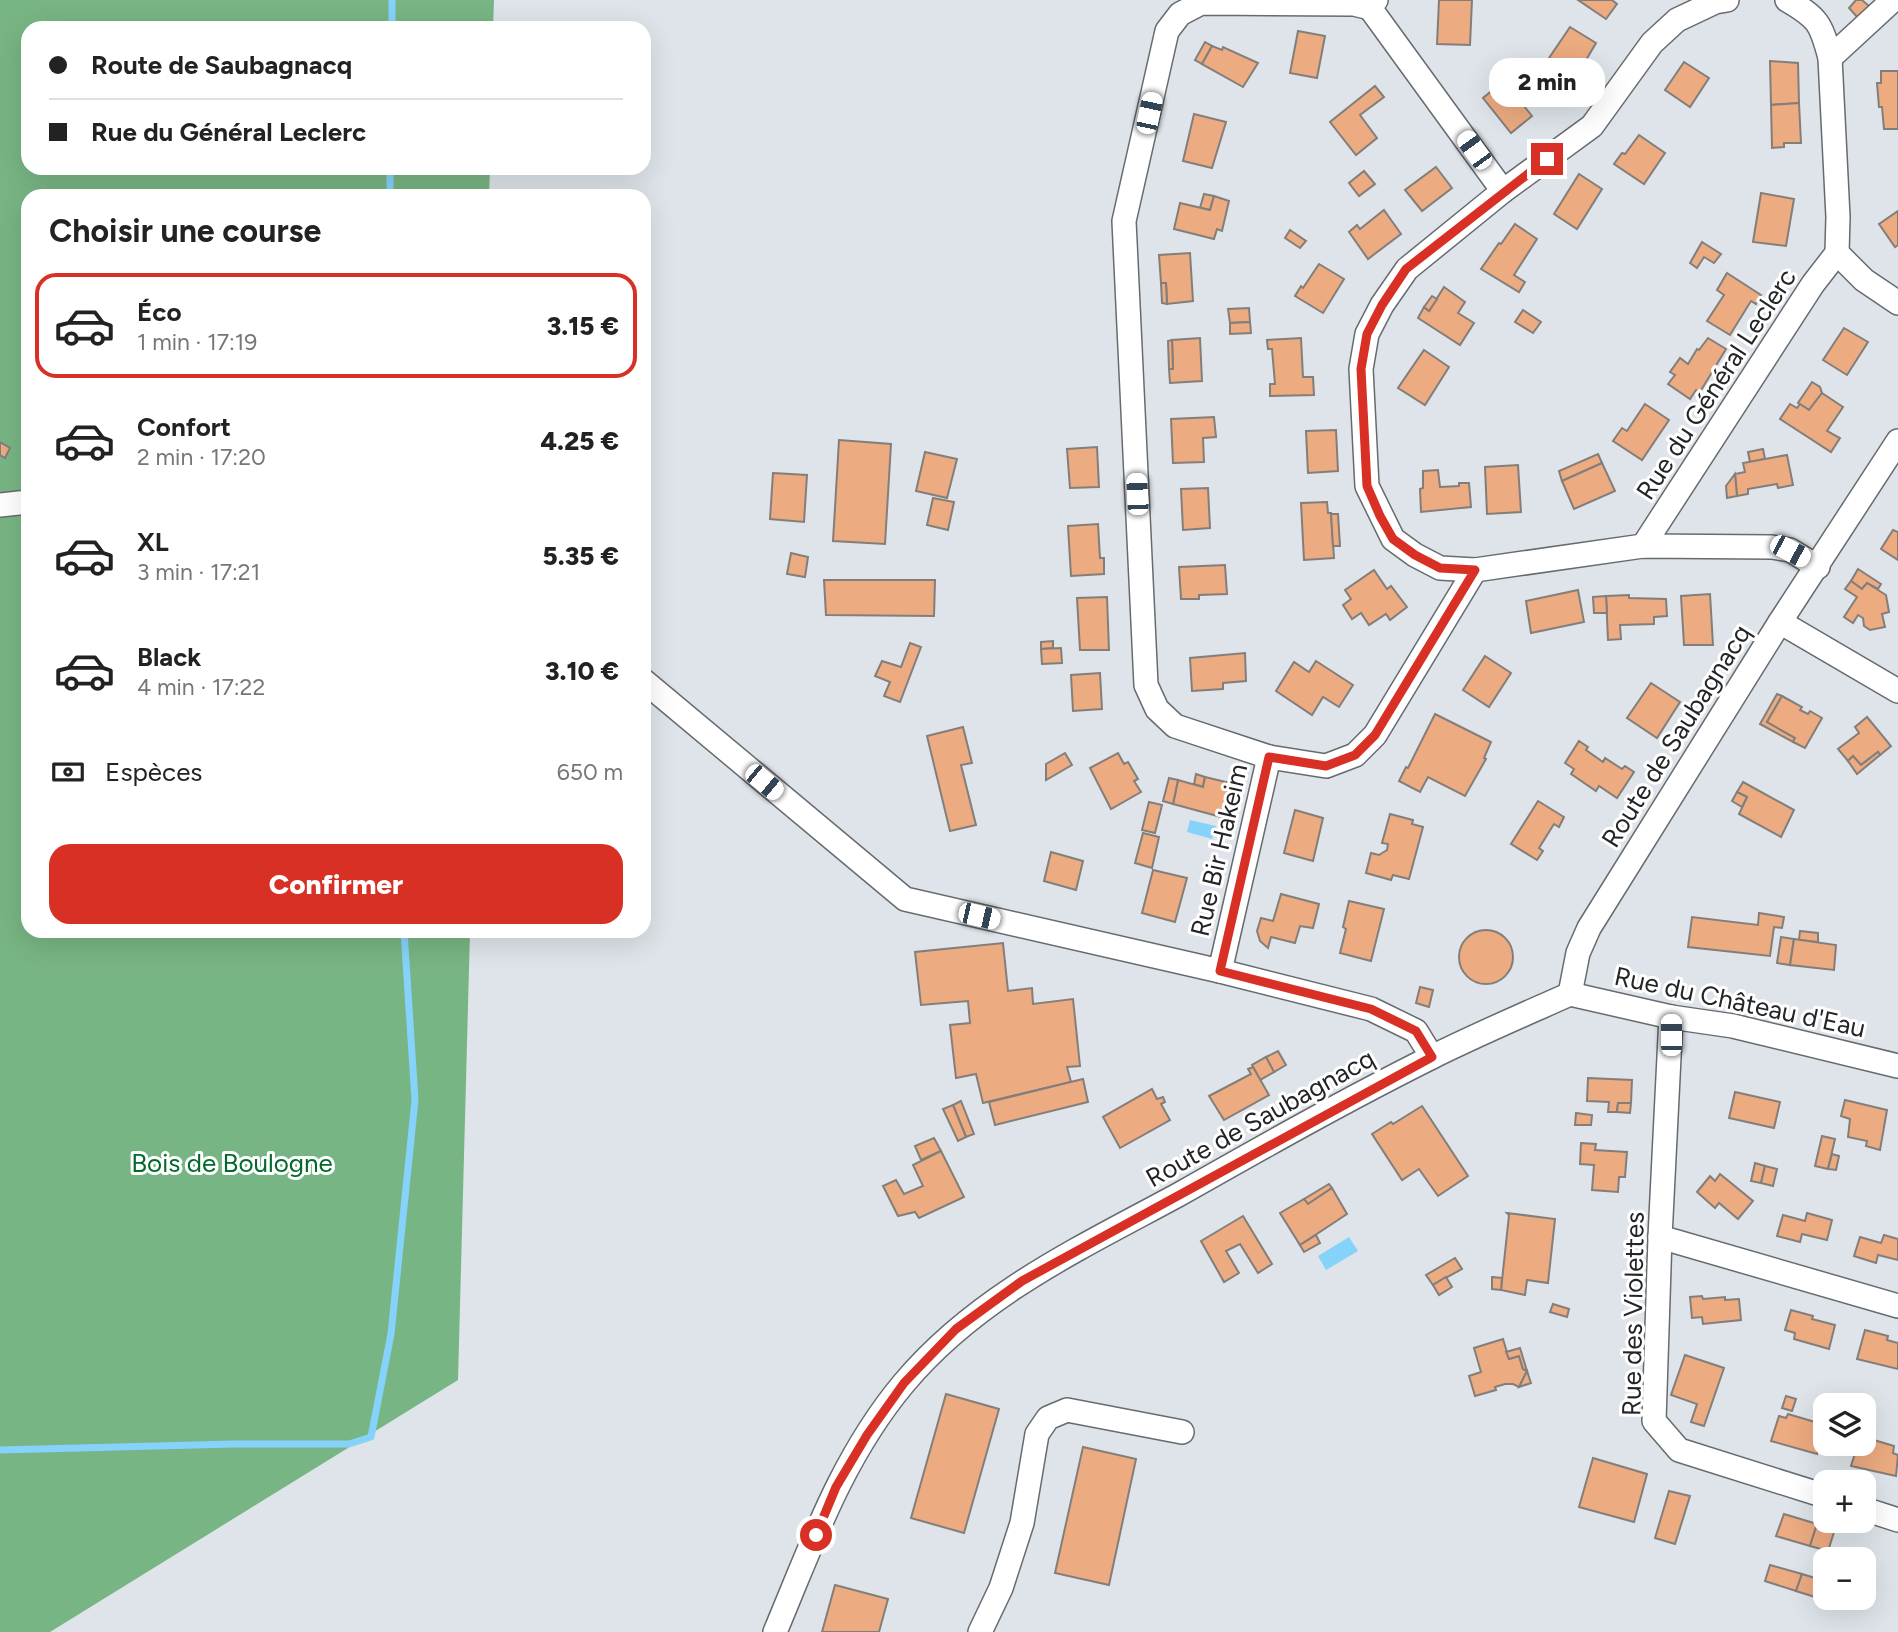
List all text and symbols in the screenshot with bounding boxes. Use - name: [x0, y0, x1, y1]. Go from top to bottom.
- text: Route de Saubagnacq: [91, 49, 352, 81]
- callout: 2 min: [1489, 58, 1605, 106]
- text: 2 min: [1518, 68, 1576, 96]
- car: [1135, 90, 1164, 136]
- text: Rue du Général Leclerc: [91, 116, 366, 148]
- car: [1454, 127, 1495, 173]
- route end: [1531, 143, 1563, 175]
- text: Choisir une course: [49, 212, 321, 250]
- street label: Rue du Général Leclerc: [1629, 262, 1803, 506]
- icon: car: [53, 294, 116, 357]
- text: Éco: [137, 296, 182, 328]
- text: 3.15 €: [547, 310, 619, 342]
- text: 1 min · 17:19: [137, 328, 257, 356]
- icon: car: [53, 409, 116, 472]
- text: Confort: [137, 411, 231, 443]
- text: 4.25 €: [540, 425, 619, 457]
- text: 2 min · 17:20: [137, 443, 266, 471]
- car: [1126, 472, 1149, 516]
- icon: car: [53, 524, 116, 587]
- text: XL: [137, 526, 169, 558]
- car: [1767, 532, 1814, 570]
- text: 5.35 €: [543, 540, 619, 572]
- text: 3 min · 17:21: [137, 558, 260, 586]
- street label: Route de Saubagnacq: [1594, 619, 1758, 853]
- icon: car: [53, 639, 116, 702]
- text: Black: [137, 641, 201, 673]
- text: 3.10 €: [545, 655, 619, 687]
- text: 4 min · 17:22: [137, 673, 265, 701]
- icon: cash: [49, 753, 87, 791]
- text: Espèces: [105, 756, 202, 788]
- text: 650 m: [557, 758, 623, 786]
- car: [742, 760, 787, 804]
- street label: Rue Bir Hakeim: [1184, 761, 1254, 939]
- button: Confirmer: [49, 844, 623, 924]
- car: [957, 901, 1002, 931]
- street label: Rue du Château d'Eau: [1612, 960, 1868, 1044]
- car: [1661, 1014, 1682, 1056]
- street label: Route de Saubagnacq: [1140, 1042, 1380, 1194]
- park label: Bois de Boulogne: [131, 1147, 333, 1179]
- street label: Rue des Violettes: [1615, 1212, 1651, 1416]
- map controls: [1813, 1393, 1876, 1610]
- button: layers: [1813, 1393, 1876, 1456]
- button: +: [1813, 1470, 1876, 1533]
- route start: [800, 1519, 832, 1551]
- button: −: [1813, 1547, 1876, 1610]

